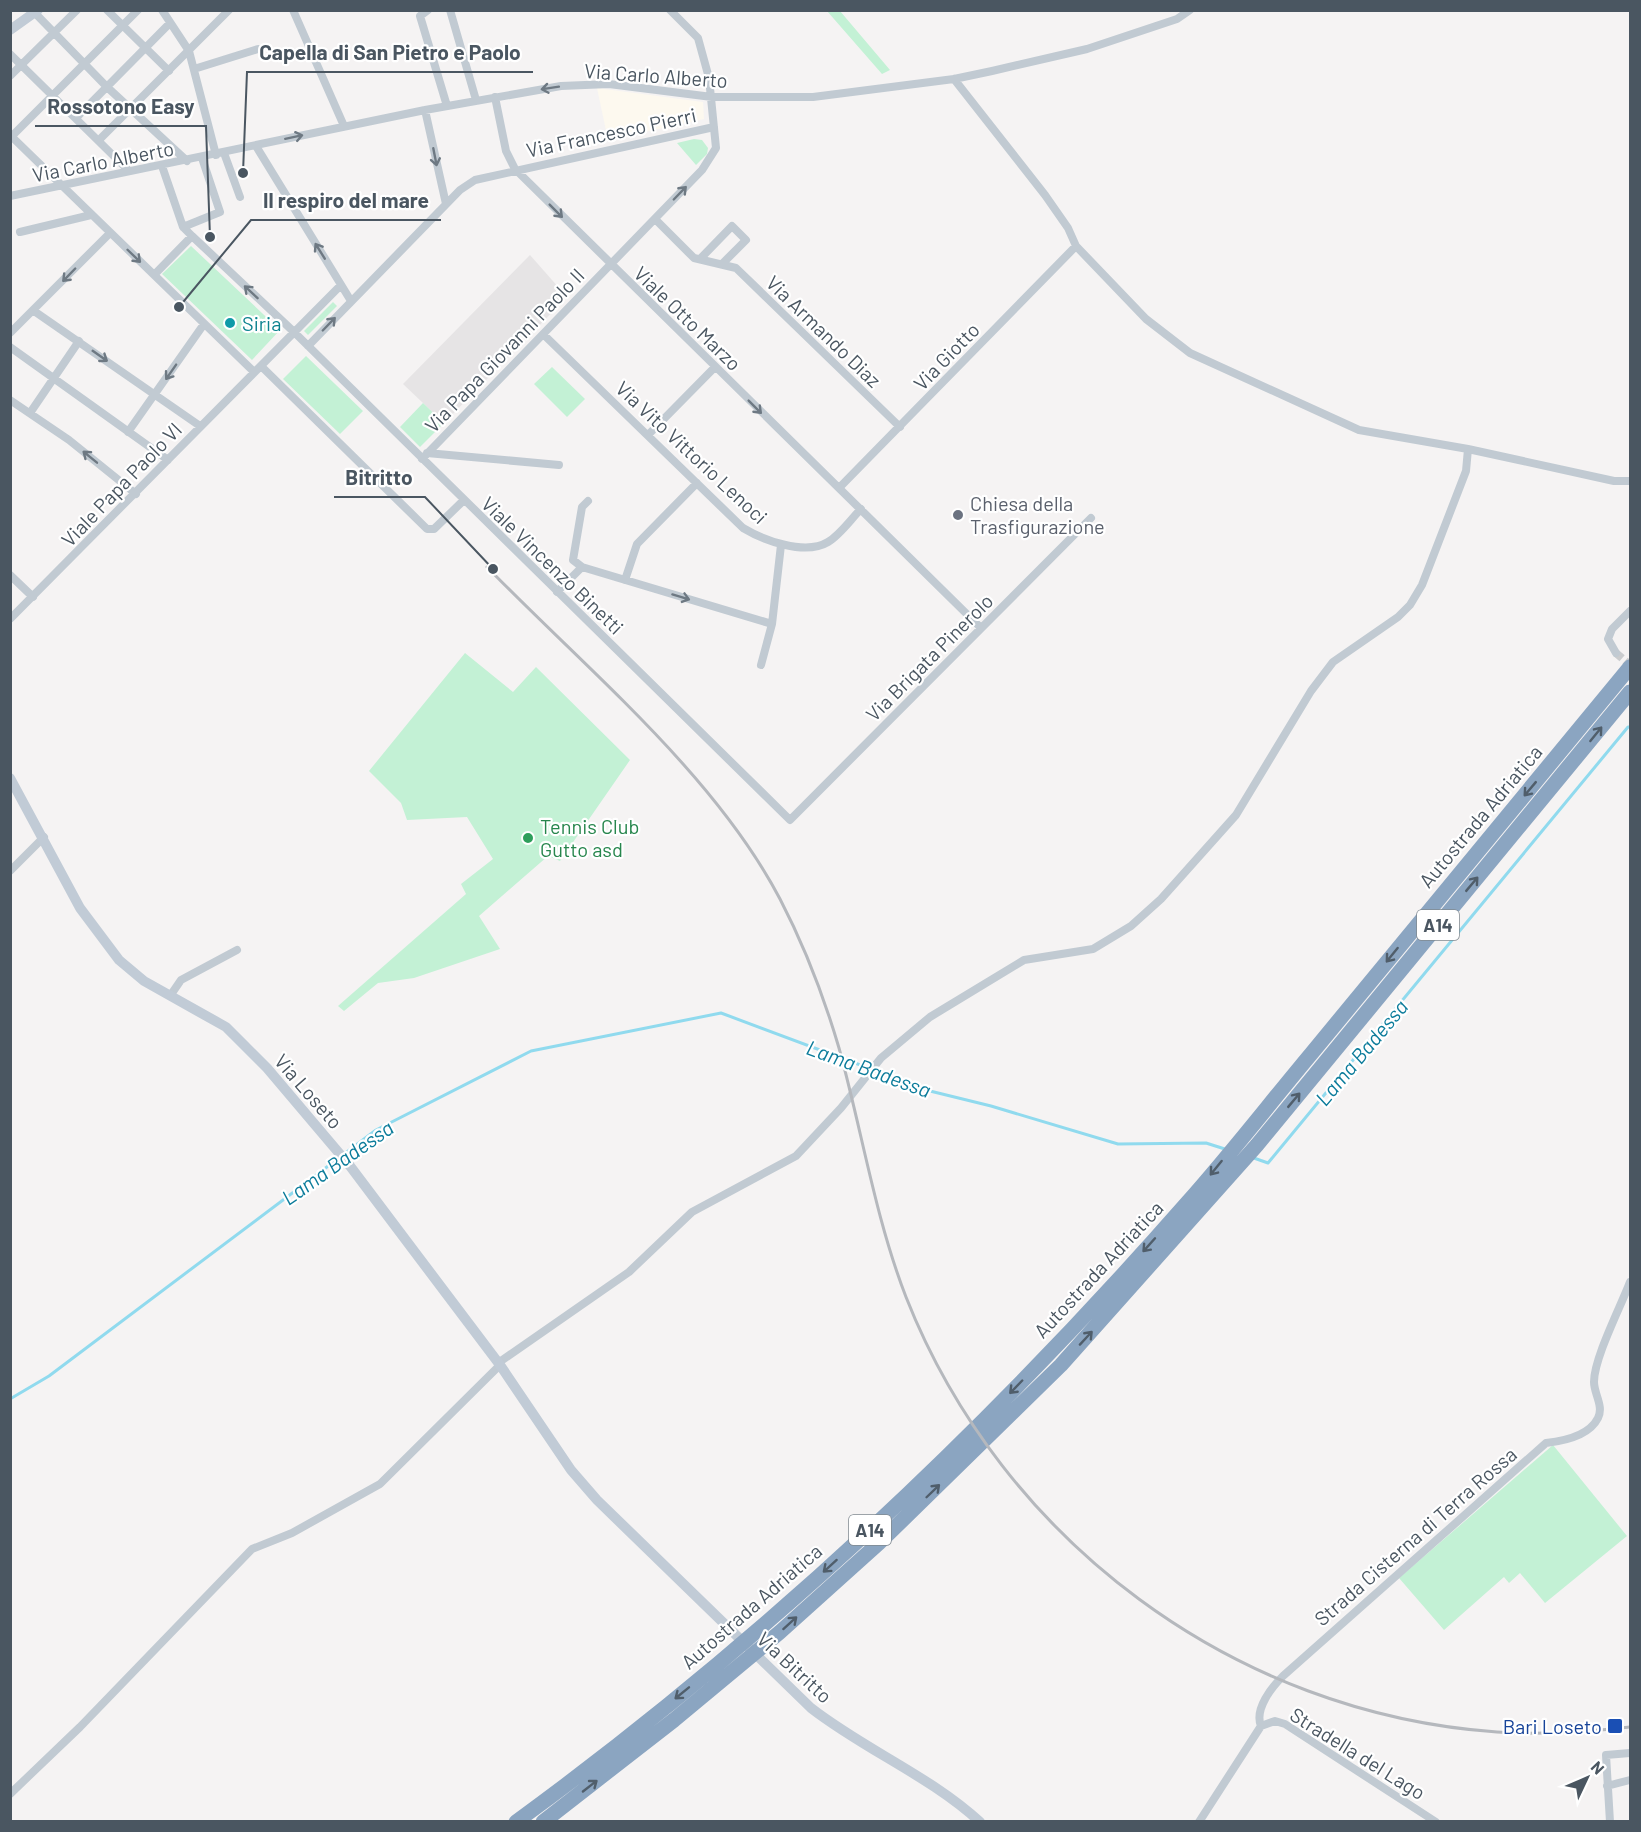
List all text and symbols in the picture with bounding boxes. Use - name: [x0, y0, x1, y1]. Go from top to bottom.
- callout: Capella di San Pietro e Paolo: [247, 33, 533, 72]
- text: Capella di San Pietro e Paolo: [259, 39, 521, 64]
- street label: Via Carlo Alberto: [583, 58, 729, 92]
- one-way arrow: [540, 83, 560, 94]
- callout: Rossotono Easy: [35, 87, 206, 126]
- text: Rossotono Easy: [47, 93, 195, 118]
- street label: Via Francesco Pierri: [524, 102, 698, 162]
- one-way arrow: [284, 131, 303, 143]
- street label: Via Carlo Alberto: [30, 136, 176, 186]
- one-way arrow: [430, 147, 441, 166]
- callout: Il respiro del mare: [251, 181, 441, 220]
- one-way arrow: [673, 185, 688, 200]
- text: Il respiro del mare: [263, 187, 429, 212]
- one-way arrow: [549, 203, 563, 218]
- one-way arrow: [314, 243, 326, 260]
- one-way arrow: [127, 249, 142, 264]
- street label: Viale Otto Marzo: [629, 261, 747, 375]
- street label: Via Papa Giovanni Paolo II: [419, 263, 589, 437]
- one-way arrow: [62, 267, 76, 282]
- street label: Via Armando Diaz: [762, 270, 886, 392]
- one-way arrow: [244, 285, 259, 300]
- place label: Siria: [242, 311, 281, 335]
- marker: Siria: [223, 316, 237, 330]
- one-way arrow: [322, 316, 337, 331]
- street label: Via Giotto: [908, 317, 984, 395]
- one-way arrow: [91, 350, 107, 362]
- one-way arrow: [165, 363, 177, 380]
- street label: Via Vito Vittorio Lenoci: [611, 376, 773, 528]
- one-way arrow: [747, 399, 762, 414]
- street label: Viale Papa Paolo VI: [56, 417, 186, 551]
- one-way arrow: [83, 450, 99, 463]
- callout: Bitritto: [334, 458, 425, 497]
- text: Bitritto: [345, 464, 413, 489]
- street label: Viale Vincenzo Binetti: [477, 491, 629, 639]
- place label: Chiesa della Trasfigurazione: [970, 491, 1105, 538]
- marker: Chiesa della Trasfigurazione: [951, 508, 965, 522]
- street label: Via Brigata Pinerolo: [860, 588, 998, 726]
- one-way arrow: [672, 592, 691, 603]
- one-way arrow: [1589, 727, 1603, 742]
- street label: Autostrada Adriatica: [1413, 740, 1547, 892]
- one-way arrow: [1523, 781, 1537, 796]
- place label: Tennis Club Gutto asd: [540, 814, 639, 861]
- marker: Tennis Club Gutto asd: [521, 831, 535, 845]
- one-way arrow: [1465, 876, 1478, 892]
- road number: A14: [1417, 910, 1459, 940]
- one-way arrow: [1386, 947, 1399, 963]
- water label: Lama Badessa: [1310, 994, 1412, 1110]
- water label: Lama Badessa: [803, 1034, 935, 1102]
- street label: Via Loseto: [270, 1049, 348, 1133]
- one-way arrow: [1287, 1093, 1301, 1108]
- water label: Lama Badessa: [276, 1114, 398, 1210]
- one-way arrow: [1210, 1160, 1223, 1176]
- street label: Autostrada Adriatica: [1028, 1196, 1168, 1342]
- one-way arrow: [1142, 1237, 1156, 1252]
- one-way arrow: [1079, 1331, 1093, 1346]
- one-way arrow: [1009, 1380, 1024, 1395]
- street label: Strada Cisterna di Terra Rossa: [1309, 1442, 1521, 1630]
- one-way arrow: [926, 1484, 941, 1499]
- road number: A14: [849, 1515, 891, 1545]
- street label: Autostrada Adriatica: [676, 1538, 826, 1674]
- one-way arrow: [823, 1559, 838, 1573]
- one-way arrow: [782, 1616, 797, 1630]
- street label: Via Bitritto: [753, 1626, 837, 1708]
- one-way arrow: [675, 1687, 691, 1700]
- street label: Stradella del Lago: [1286, 1702, 1430, 1804]
- place label: Bari Loseto: [1503, 1714, 1602, 1738]
- marker: Bari Loseto: [1606, 1717, 1624, 1735]
- north arrow: [1557, 1748, 1617, 1808]
- text: N: [1588, 1757, 1609, 1778]
- one-way arrow: [582, 1780, 598, 1793]

